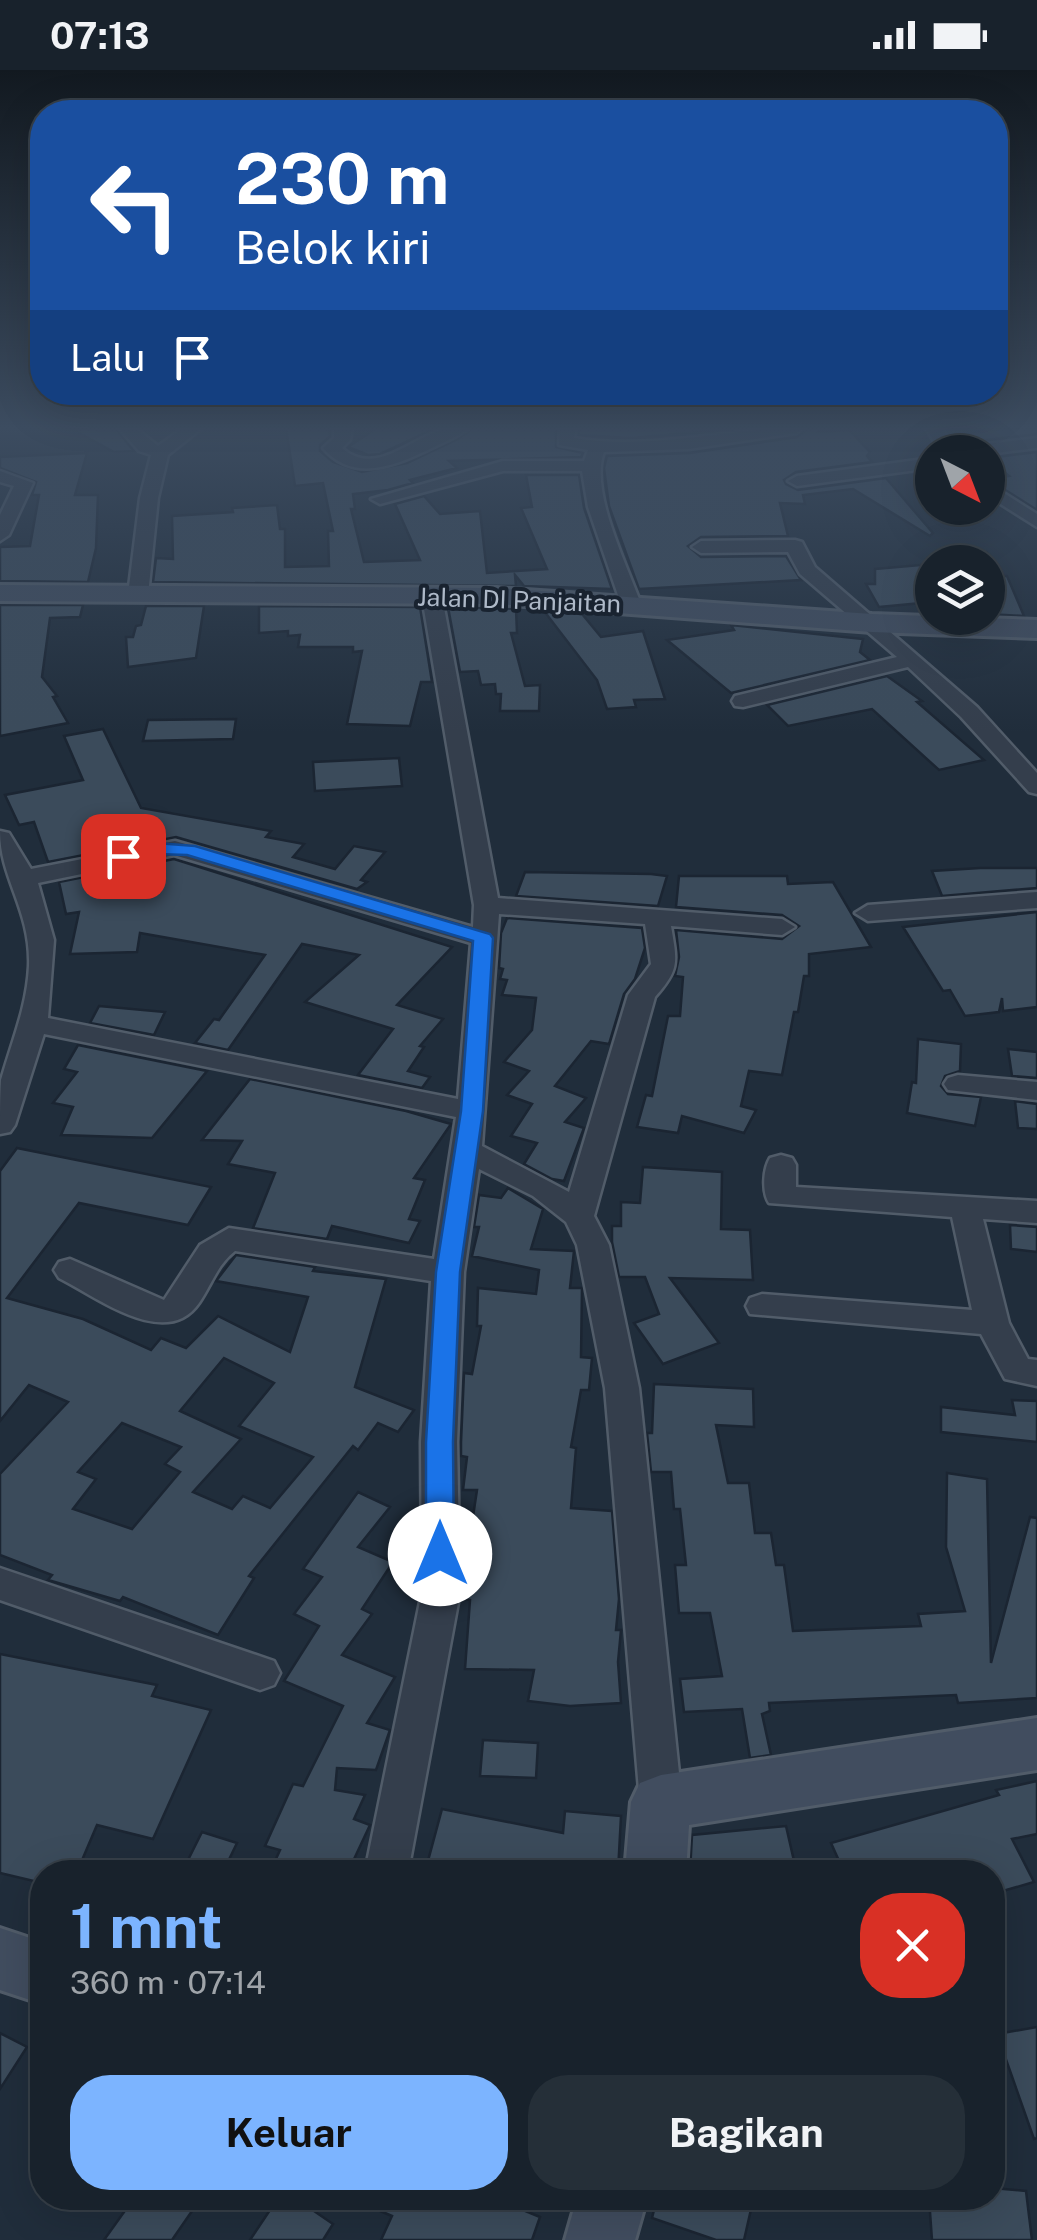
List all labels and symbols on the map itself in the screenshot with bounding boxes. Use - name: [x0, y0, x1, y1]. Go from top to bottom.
- north arrow: [915, 435, 1005, 525]
- street label: Jalan DI Panjaitan: [416, 581, 622, 619]
- pin: [81, 814, 166, 899]
- position arrow: [388, 1502, 492, 1606]

